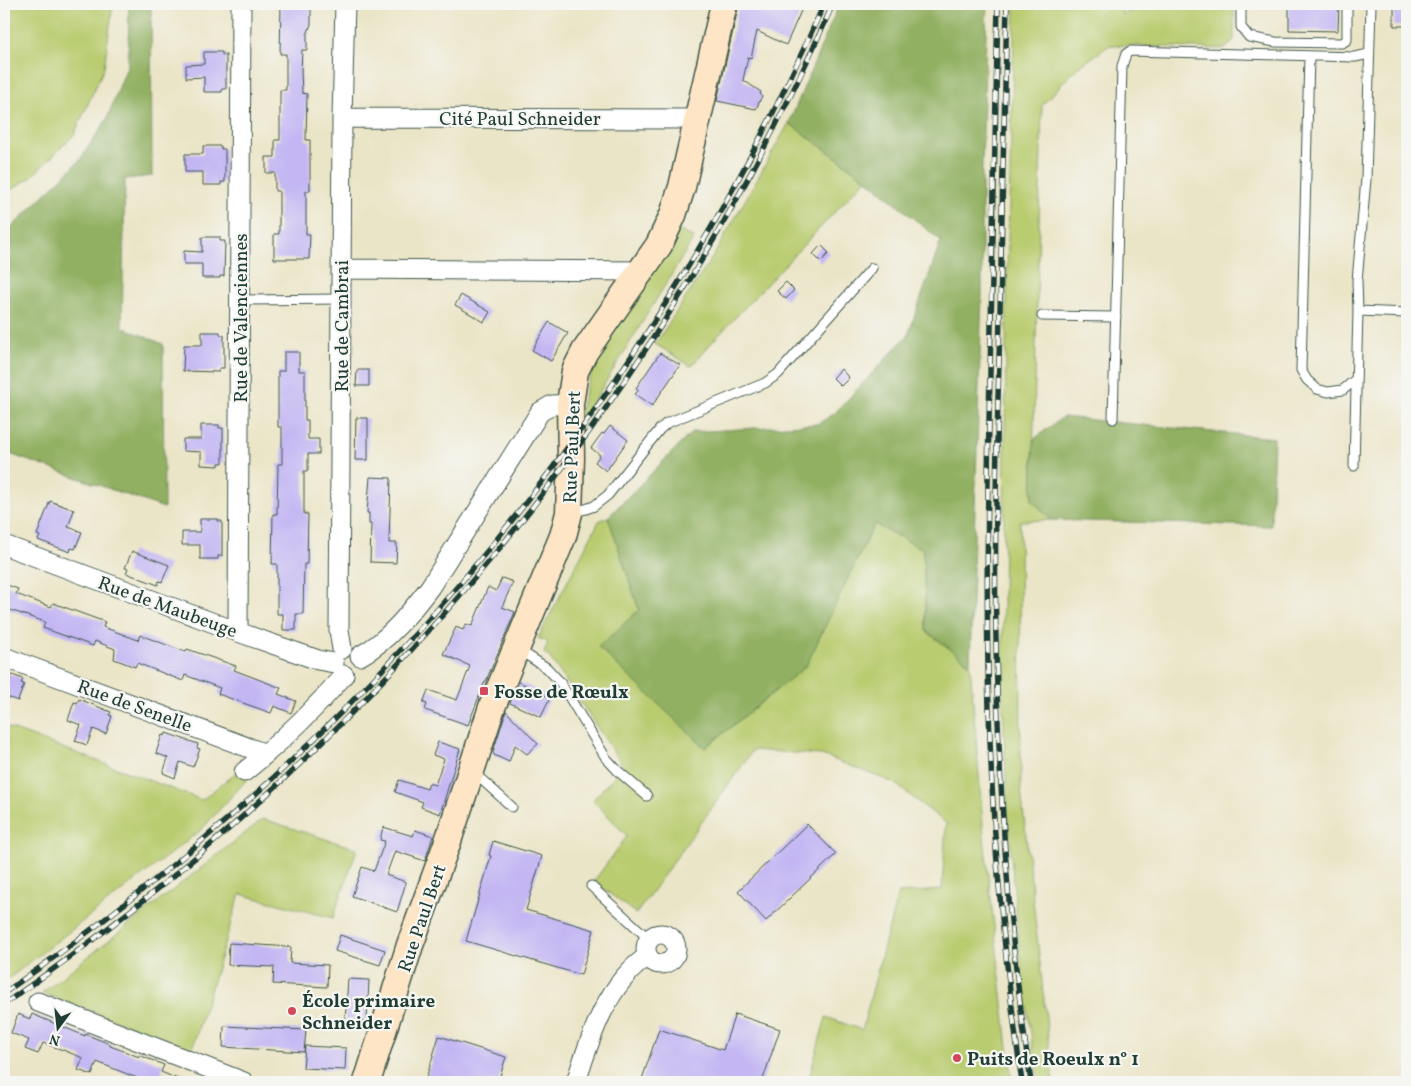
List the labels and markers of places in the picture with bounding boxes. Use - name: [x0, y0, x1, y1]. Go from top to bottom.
- place label: Fosse de Rœulx: [494, 680, 629, 706]
- marker: Fosse de Rœulx: [478, 685, 490, 697]
- place label: École primaire Schneider: [302, 989, 436, 1037]
- marker: École primaire Schneider: [286, 1005, 298, 1017]
- place label: Puits de Roeulx n° 1: [967, 1047, 1139, 1073]
- marker: Puits de Roeulx n° 1: [951, 1052, 963, 1064]

